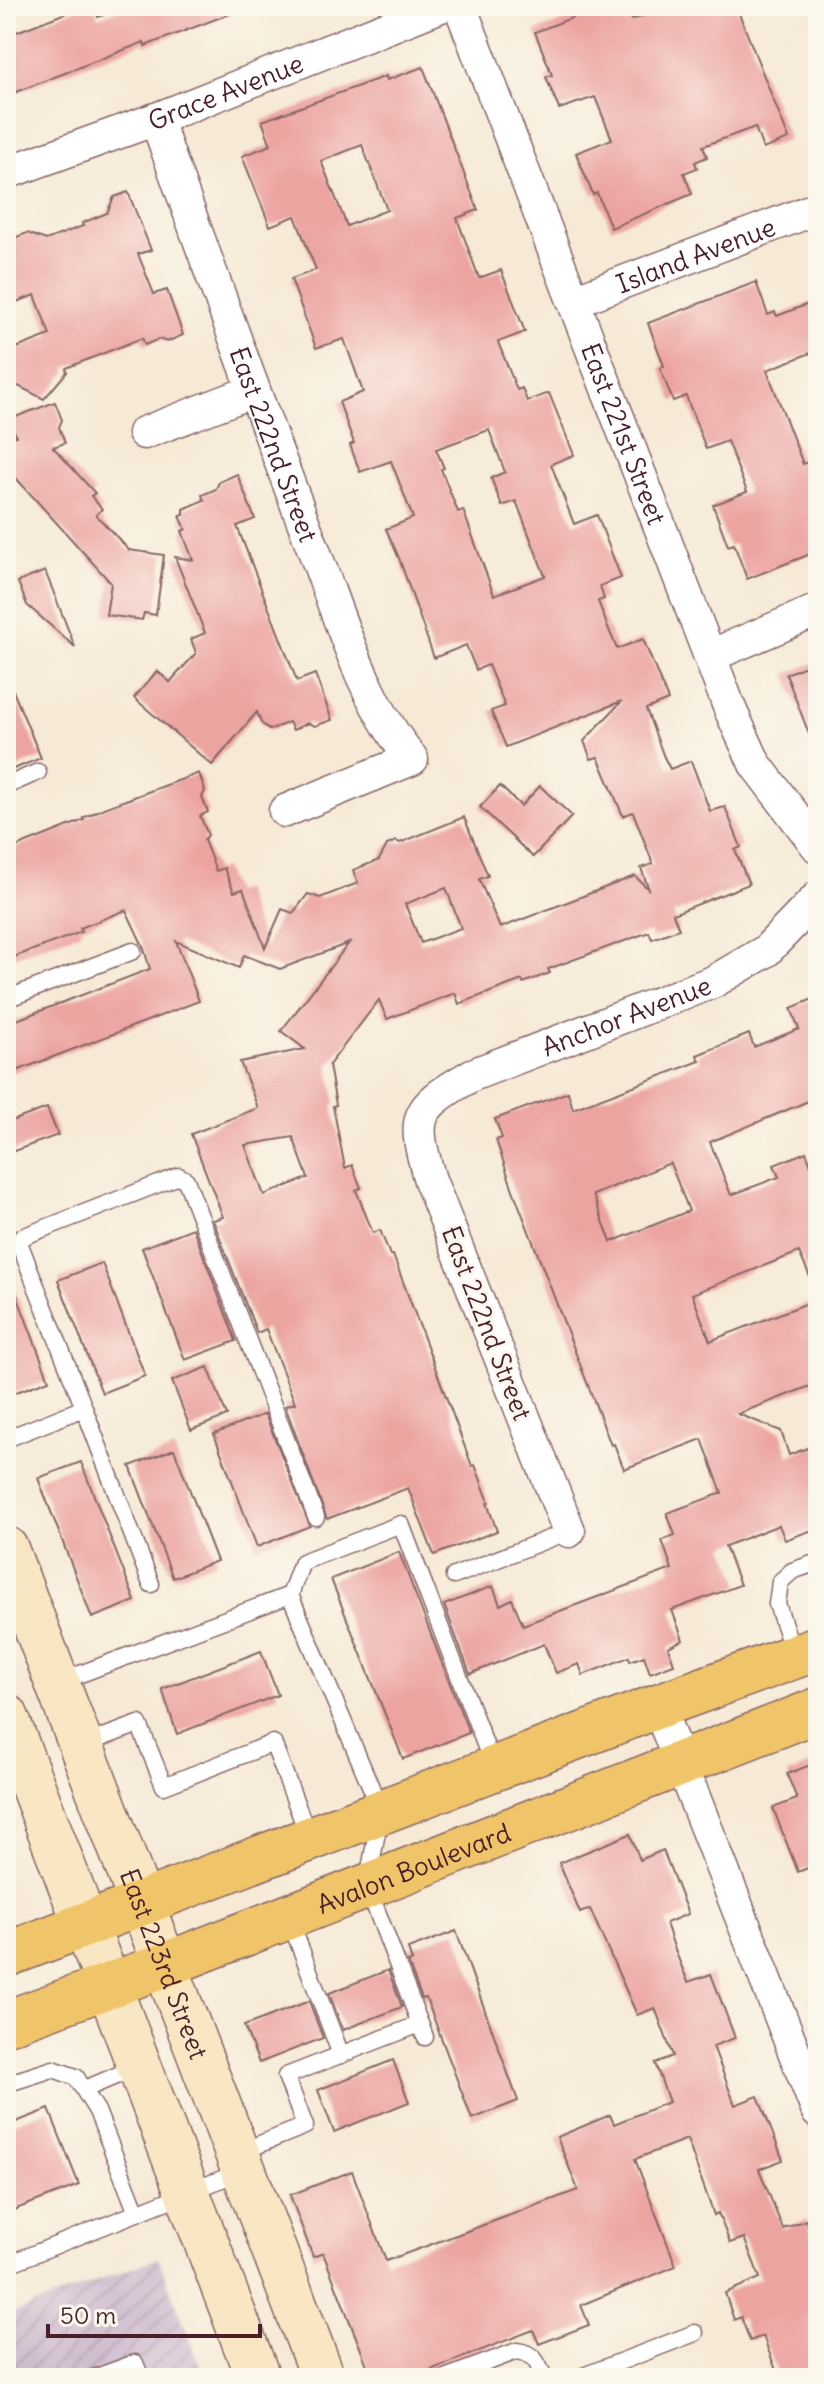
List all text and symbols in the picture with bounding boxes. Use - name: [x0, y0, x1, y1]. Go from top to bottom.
- street label: Grace Avenue: [143, 46, 308, 137]
- street label: Island Avenue: [611, 209, 780, 300]
- street label: East 221st Street: [574, 338, 674, 529]
- street label: East 222nd Street: [223, 342, 326, 546]
- street label: Anchor Avenue: [537, 968, 716, 1063]
- street label: East 222nd Street: [435, 1221, 539, 1425]
- street label: Avalon Boulevard: [312, 1815, 515, 1921]
- street label: East 223rd Street: [113, 1864, 216, 2064]
- scale bar: [48, 2288, 260, 2338]
- text: 50 m: [60, 2300, 116, 2330]

